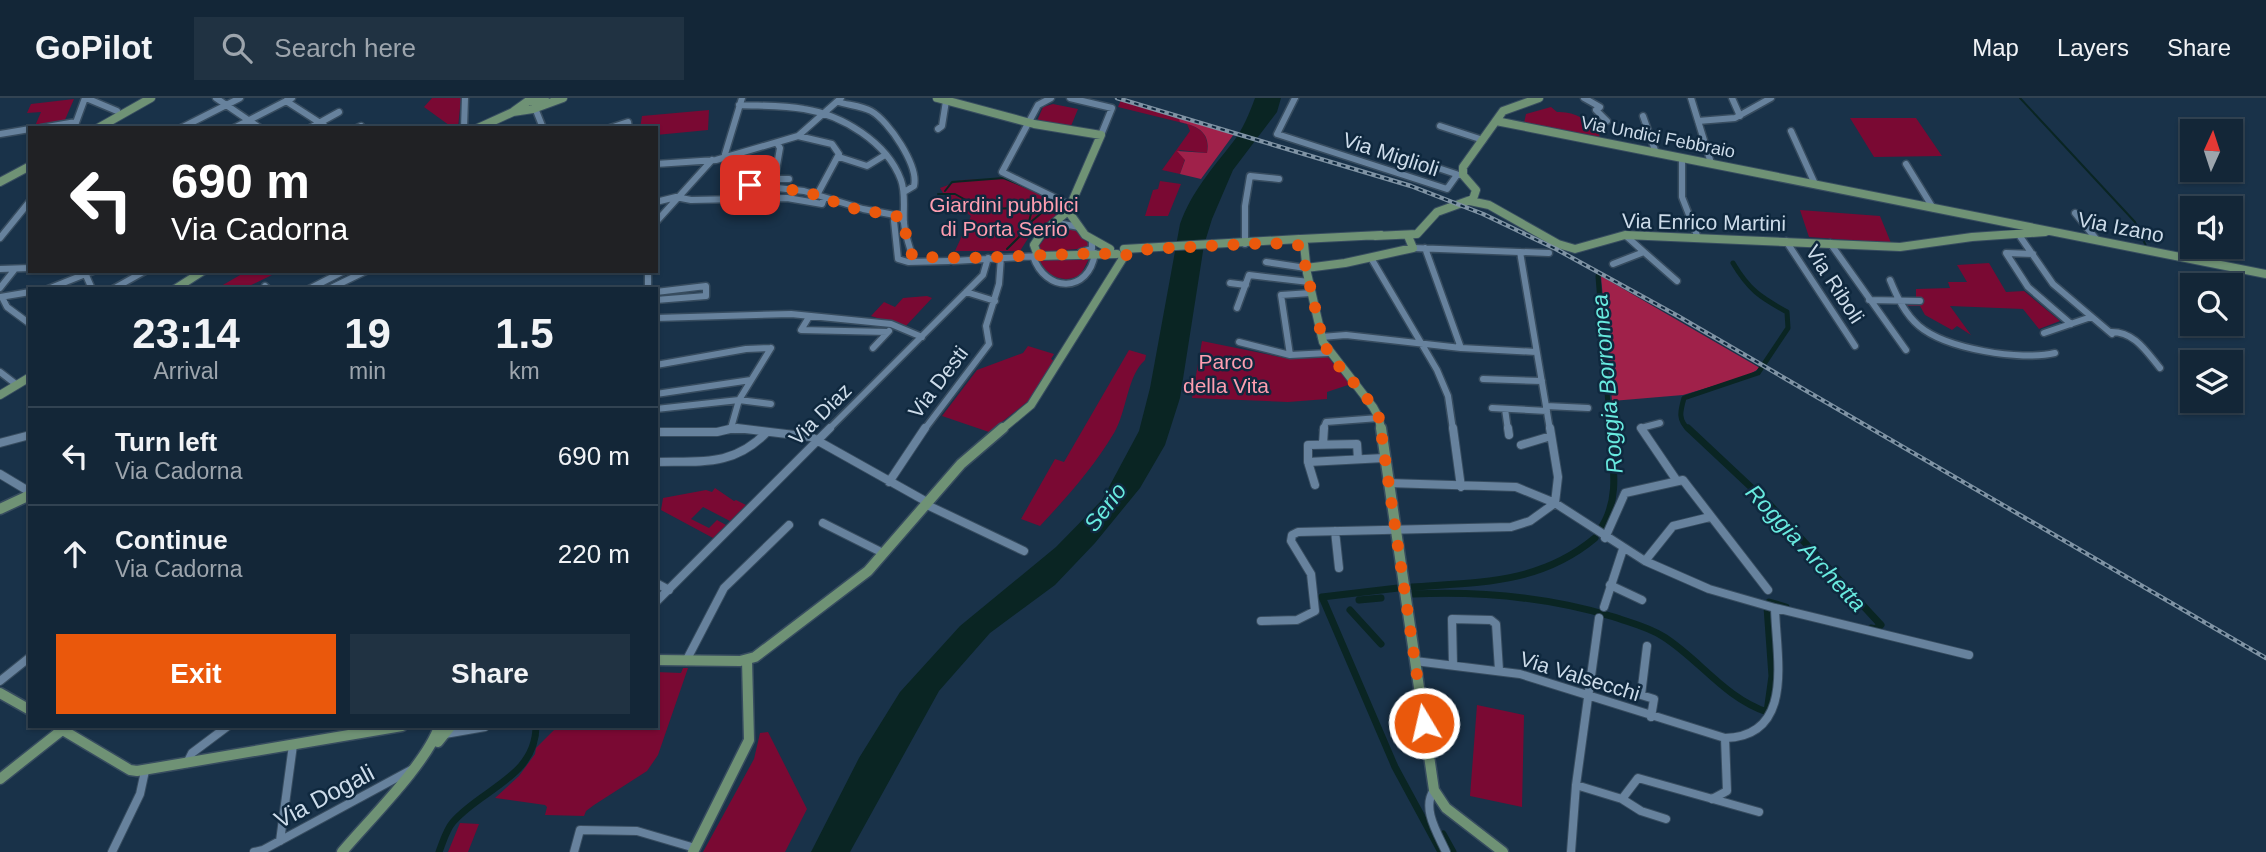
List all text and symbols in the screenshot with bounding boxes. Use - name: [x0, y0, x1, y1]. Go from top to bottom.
- search box: [194, 17, 684, 80]
- text: GoPilot: [35, 29, 152, 66]
- icon: search: [218, 29, 256, 67]
- text: Search here: [274, 33, 416, 63]
- text: Map: [1972, 34, 2019, 61]
- text: Layers: [2057, 34, 2129, 61]
- text: Share: [2167, 34, 2231, 61]
- street label: Via Undici Febbraio: [1579, 112, 1737, 162]
- north arrow: [2180, 119, 2244, 182]
- map controls: [2180, 119, 2243, 413]
- street label: Via Miglioli: [1340, 128, 1442, 180]
- icon: left: [56, 154, 147, 245]
- text: 690 m: [171, 154, 310, 208]
- pin: [720, 155, 780, 215]
- icon: arrive: [731, 166, 769, 204]
- park label: Giardini pubblici di Porta Serio: [929, 193, 1079, 240]
- button: sound: [2180, 196, 2243, 259]
- street label: Via Izano: [2076, 207, 2166, 247]
- street label: Via Enrico Martini: [1622, 209, 1786, 235]
- text: Via Cadorna: [171, 211, 348, 247]
- street label: Via Riboli: [1801, 241, 1869, 327]
- button: search: [2180, 273, 2243, 336]
- water label: Roggia Borromea: [1586, 293, 1628, 475]
- text: 23:14: [132, 310, 240, 357]
- text: 19: [344, 310, 391, 357]
- text: 1.5: [495, 310, 554, 357]
- street label: Via Desti: [904, 342, 972, 422]
- park label: Parco della Vita: [1183, 350, 1269, 397]
- button: layers: [2180, 350, 2243, 413]
- text: Arrival: [153, 358, 219, 384]
- text: min: [349, 358, 386, 384]
- text: km: [509, 358, 540, 384]
- street label: Via Diaz: [784, 378, 856, 450]
- text: Turn left: [115, 427, 217, 457]
- icon: left: [56, 437, 94, 475]
- text: 690 m: [558, 441, 630, 471]
- text: Via Cadorna: [115, 458, 242, 484]
- water label: Serio: [1078, 478, 1132, 536]
- water label: Roggia Archetta: [1741, 479, 1871, 617]
- text: Continue: [115, 525, 228, 555]
- icon: ahead: [56, 535, 94, 573]
- text: 220 m: [558, 539, 630, 569]
- text: Via Cadorna: [115, 556, 242, 582]
- button: Exit: [56, 634, 336, 714]
- button: Share: [350, 634, 630, 714]
- street label: Via Valsecchi: [1517, 647, 1643, 705]
- position arrow: [1387, 686, 1461, 760]
- street label: Via Dogali: [270, 759, 378, 833]

